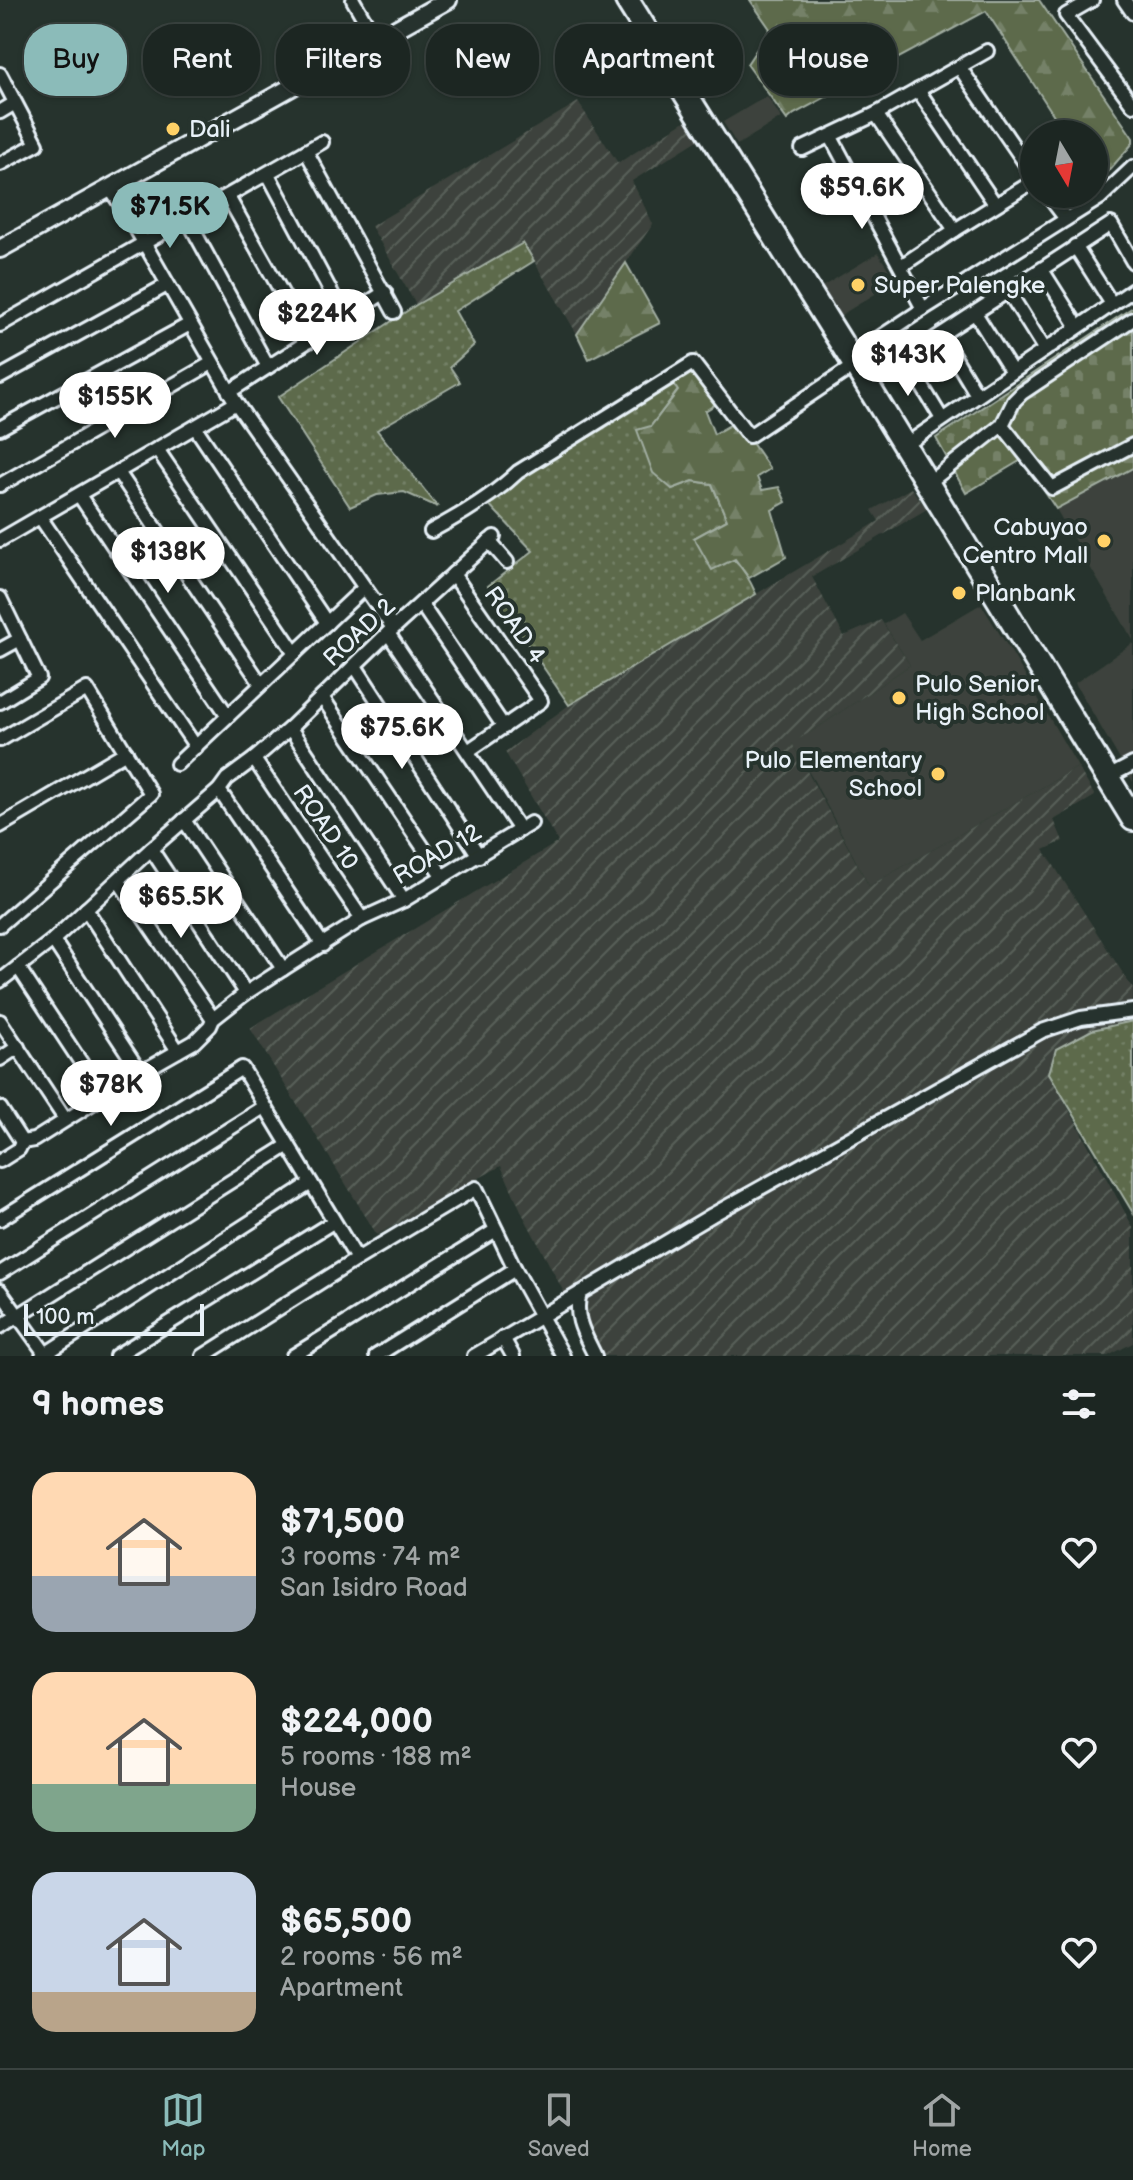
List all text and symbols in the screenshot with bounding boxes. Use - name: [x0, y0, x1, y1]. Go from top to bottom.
- chip: Buy: [24, 24, 127, 96]
- chip: Rent: [143, 24, 260, 96]
- chip: Filters: [276, 24, 410, 96]
- chip: New: [426, 24, 539, 96]
- chip: Apartment: [555, 24, 743, 96]
- chip: House: [759, 24, 897, 96]
- place label: Dali: [189, 115, 231, 144]
- marker: Dali: [164, 120, 182, 138]
- north arrow: [1020, 120, 1108, 208]
- map controls: [1020, 120, 1108, 208]
- pin: $59.6K: [797, 163, 927, 231]
- text: $59.6K: [819, 173, 905, 204]
- pin: $71.5K: [105, 182, 235, 250]
- text: $71.5K: [130, 192, 210, 223]
- place label: Super Palengke: [874, 271, 1045, 300]
- marker: Super Palengke: [849, 276, 867, 294]
- pin: $224K: [261, 289, 373, 357]
- text: $224K: [277, 299, 357, 330]
- pin: $143K: [852, 330, 964, 398]
- text: $143K: [870, 340, 946, 371]
- pin: $155K: [59, 372, 171, 440]
- text: $155K: [77, 382, 153, 413]
- place label: Cabuyao Centro Mall: [963, 513, 1088, 570]
- pin: $138K: [112, 527, 224, 595]
- marker: Cabuyao Centro Mall: [1095, 532, 1113, 550]
- text: $138K: [130, 537, 206, 568]
- place label: Planbank: [975, 579, 1075, 608]
- street label: ROAD 4: [477, 581, 552, 670]
- marker: Planbank: [950, 584, 968, 602]
- street label: ROAD 2: [317, 592, 401, 673]
- place label: Pulo Senior High School: [915, 670, 1044, 727]
- marker: Pulo Senior High School: [890, 689, 908, 707]
- pin: $75.6K: [337, 703, 467, 771]
- text: $75.6K: [359, 713, 445, 744]
- place label: Pulo Elementary School: [744, 746, 922, 803]
- marker: Pulo Elementary School: [929, 765, 947, 783]
- street label: ROAD 10: [287, 779, 365, 875]
- street label: ROAD 12: [388, 818, 486, 891]
- pin: $65.5K: [116, 872, 246, 940]
- text: $65.5K: [138, 882, 224, 913]
- pin: $78K: [64, 1060, 158, 1128]
- text: $78K: [79, 1070, 143, 1101]
- scale bar: [24, 1300, 204, 1336]
- text: 100 m: [36, 1304, 95, 1331]
- icon: filters: [1057, 1382, 1101, 1426]
- text: 9 homes: [32, 1384, 164, 1425]
- text: $71,500: [280, 1501, 405, 1542]
- icon: home: [96, 1504, 192, 1600]
- icon: heart: [1057, 1530, 1101, 1574]
- text: 3 rooms · 74 m²: [280, 1542, 460, 1573]
- text: San Isidro Road: [280, 1573, 468, 1604]
- text: $224,000: [280, 1701, 433, 1742]
- icon: home: [96, 1704, 192, 1800]
- icon: heart: [1057, 1730, 1101, 1774]
- text: 5 rooms · 188 m²: [280, 1742, 472, 1773]
- text: House: [280, 1773, 356, 1804]
- text: $65,500: [280, 1901, 412, 1942]
- icon: home: [96, 1904, 192, 2000]
- icon: heart: [1057, 1930, 1101, 1974]
- text: 2 rooms · 56 m²: [280, 1942, 463, 1973]
- text: Apartment: [280, 1973, 403, 2004]
- tab: Map: [161, 2088, 205, 2163]
- tab: Saved: [528, 2088, 590, 2163]
- tab: Home: [912, 2088, 972, 2163]

